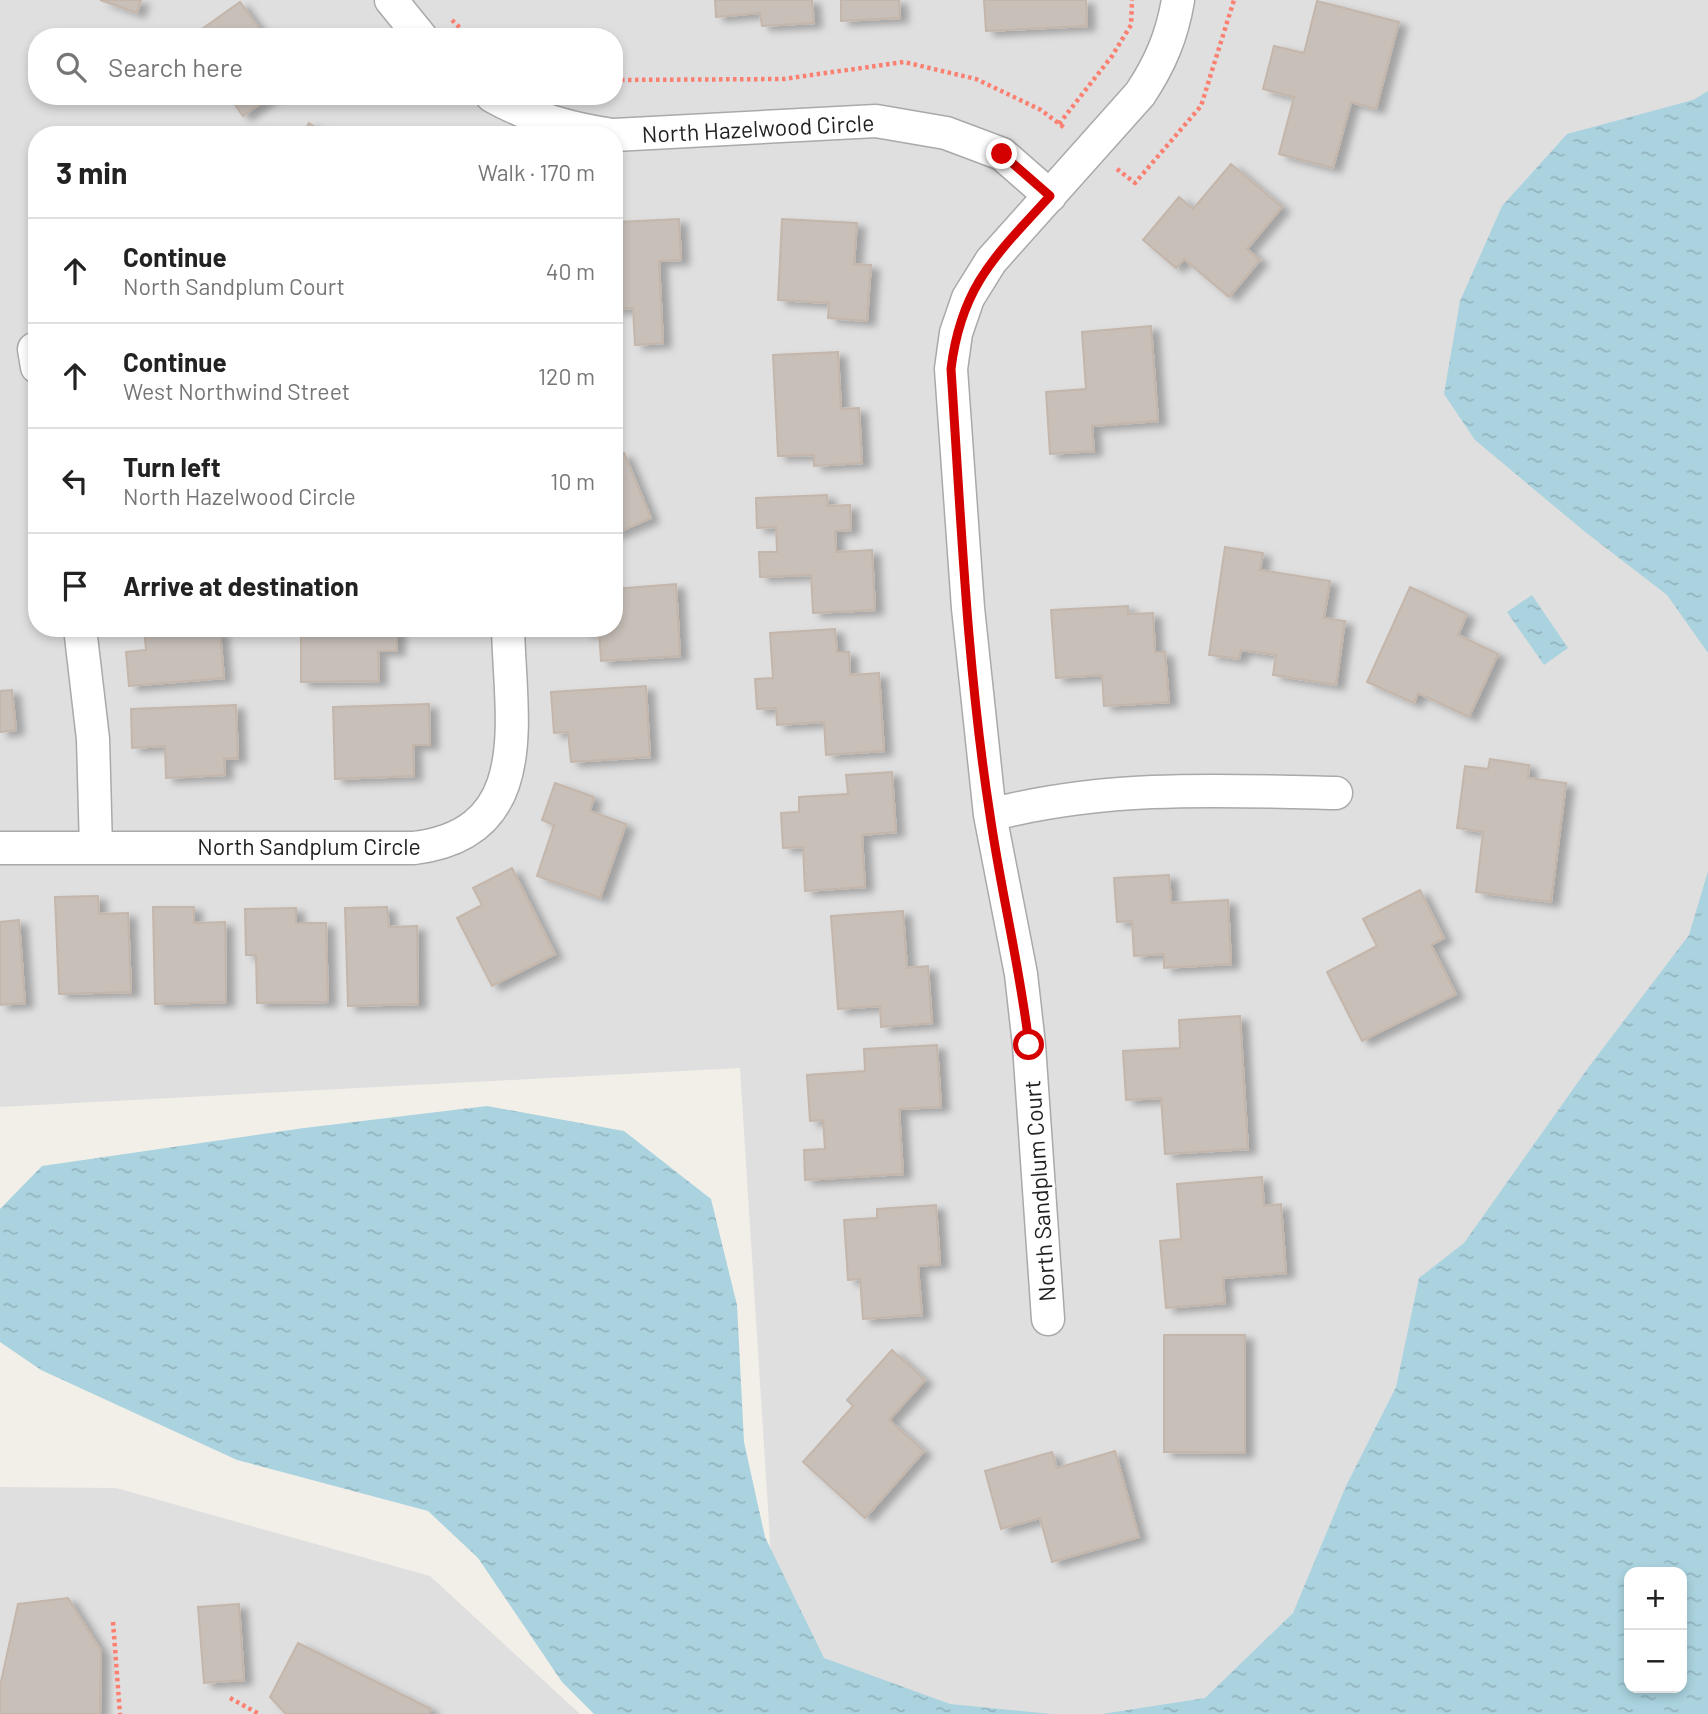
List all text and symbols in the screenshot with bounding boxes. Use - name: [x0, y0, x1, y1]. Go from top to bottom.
- search box: [28, 28, 623, 105]
- icon: search: [52, 48, 90, 86]
- text: Search here: [108, 51, 243, 82]
- street label: North Hazelwood Circle: [641, 108, 875, 148]
- route end: [986, 138, 1017, 169]
- text: 3 min: [56, 154, 127, 190]
- text: Walk · 170 m: [478, 158, 595, 186]
- text: Continue: [123, 241, 227, 272]
- icon: ahead: [56, 252, 94, 290]
- text: 40 m: [546, 257, 595, 285]
- text: North Sandplum Court: [123, 272, 345, 300]
- text: Continue: [123, 346, 227, 377]
- icon: ahead: [56, 357, 94, 395]
- text: 120 m: [538, 362, 595, 390]
- text: West Northwind Street: [123, 377, 350, 405]
- text: Turn left: [123, 451, 221, 482]
- icon: left: [56, 462, 94, 500]
- text: 10 m: [550, 467, 595, 495]
- text: North Hazelwood Circle: [123, 482, 356, 510]
- icon: arrive: [56, 567, 94, 605]
- text: Arrive at destination: [123, 570, 359, 601]
- street label: North Sandplum Circle: [197, 832, 421, 860]
- route start: [1013, 1029, 1044, 1060]
- street label: North Sandplum Court: [1017, 1079, 1061, 1303]
- map controls: [1624, 1567, 1687, 1693]
- button: +: [1624, 1567, 1687, 1630]
- button: −: [1624, 1630, 1687, 1693]

